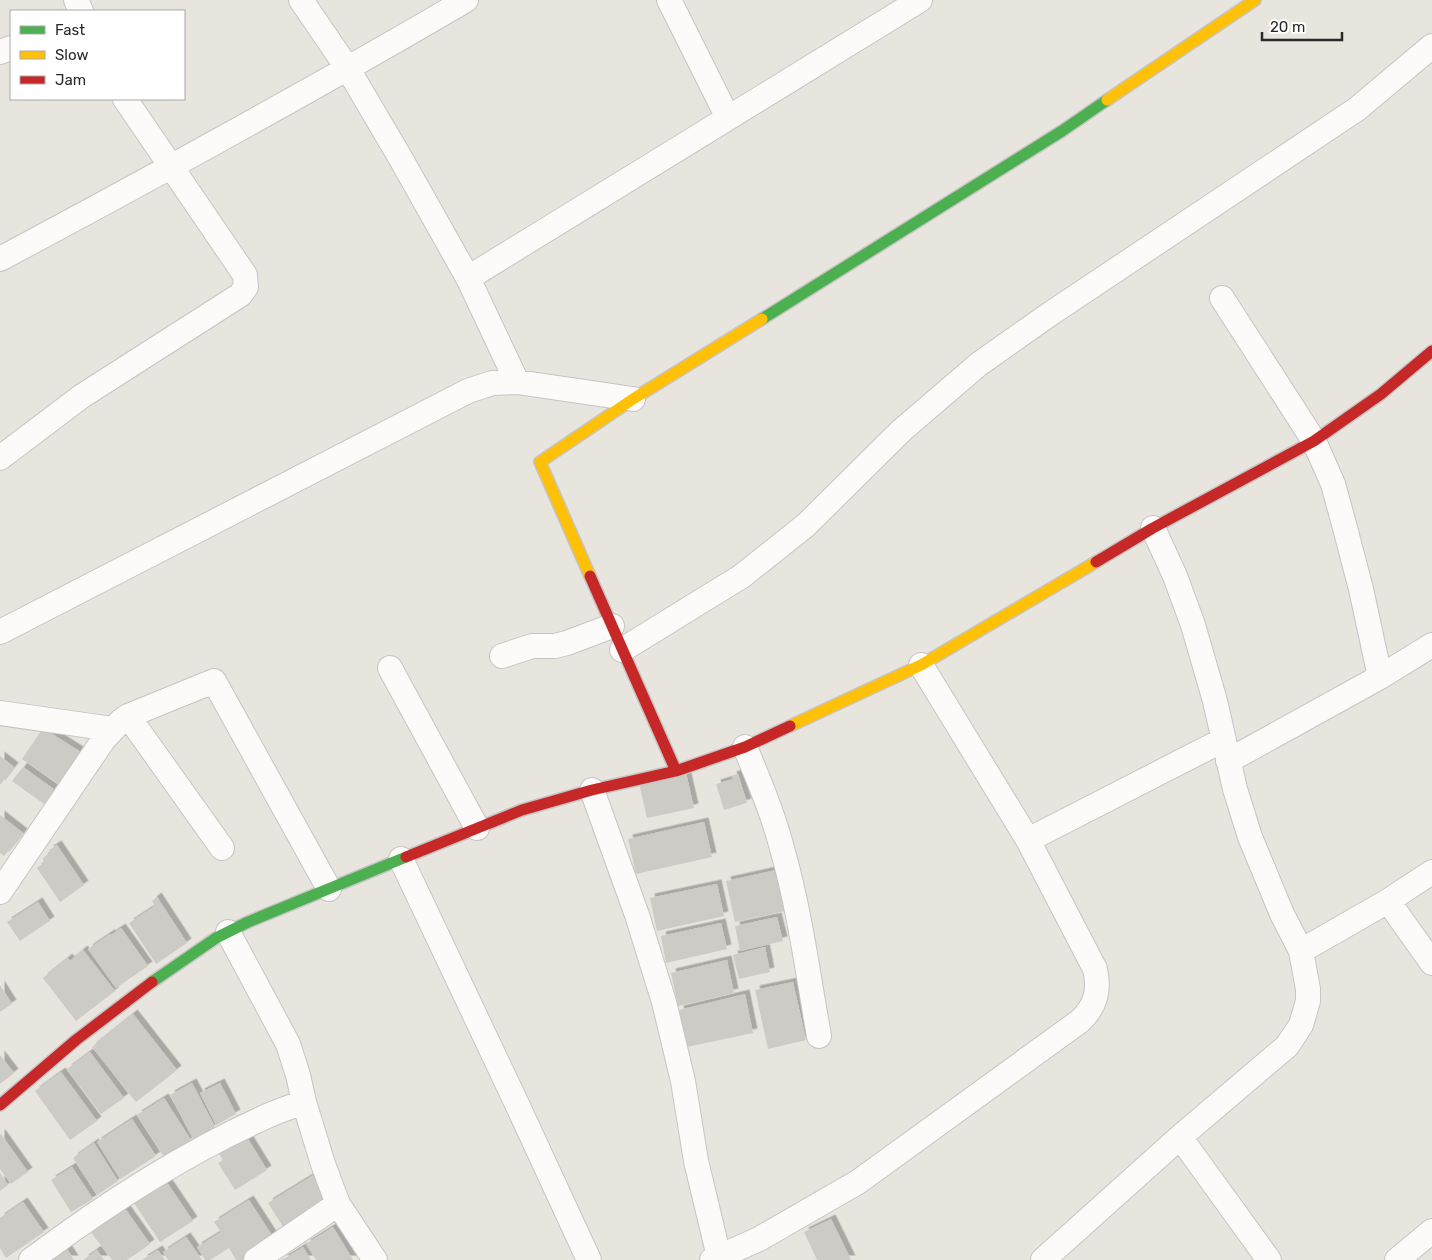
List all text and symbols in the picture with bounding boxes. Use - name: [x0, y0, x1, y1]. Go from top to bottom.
- legend: [10, 10, 185, 100]
- scale bar: [1262, 10, 1342, 42]
- text: 20 m: [1270, 18, 1305, 36]
- text: Fast: [55, 21, 85, 39]
- text: Slow: [55, 46, 88, 64]
- text: Jam: [55, 71, 86, 89]

